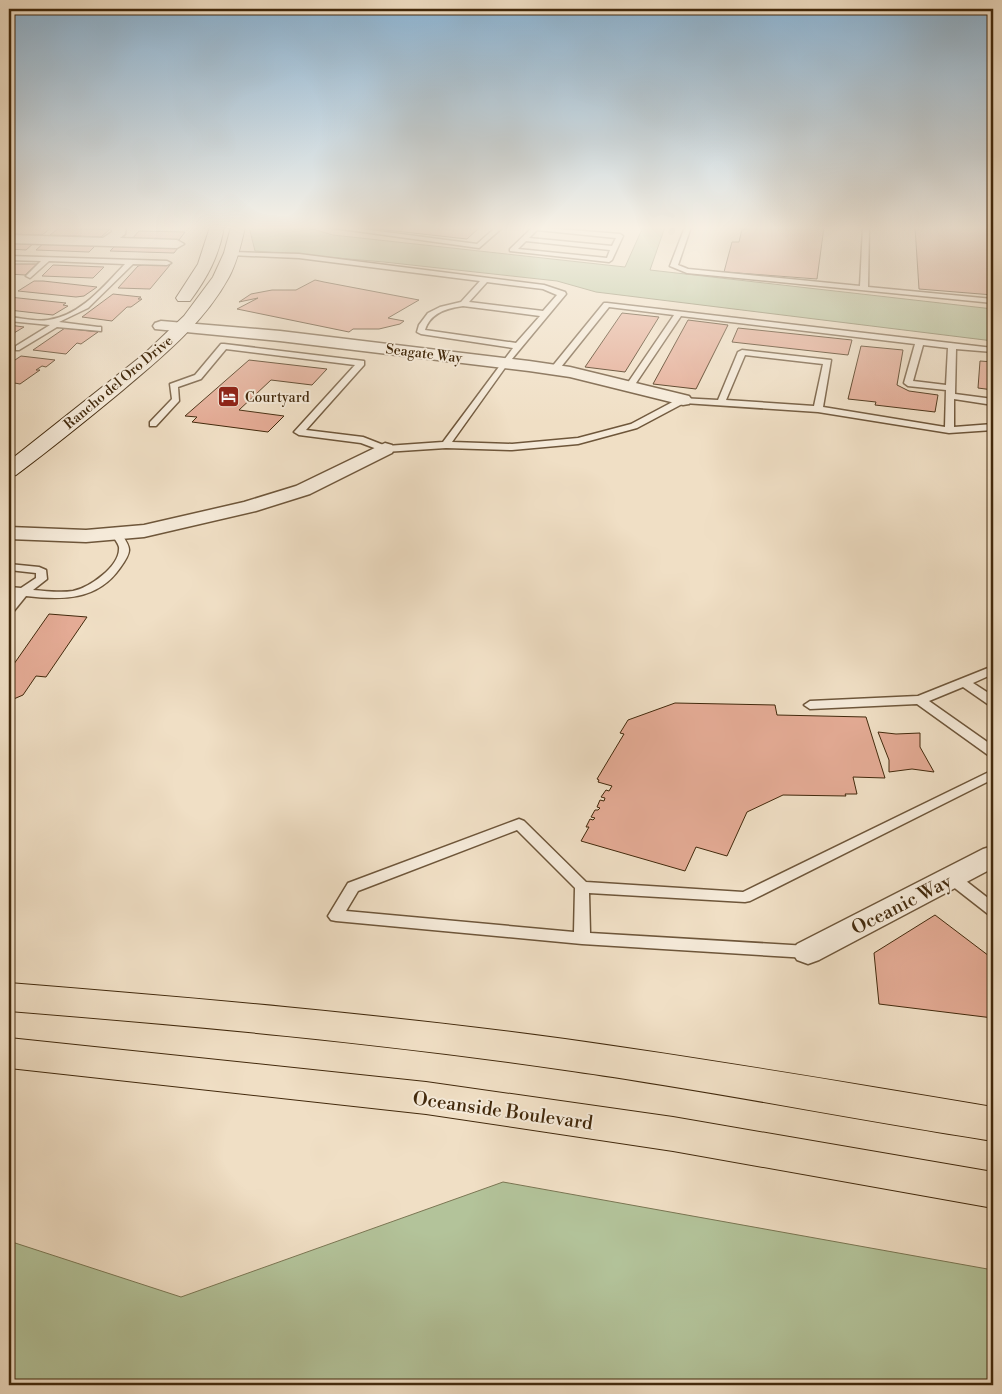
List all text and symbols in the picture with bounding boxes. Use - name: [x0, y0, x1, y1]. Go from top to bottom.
- street label: Rancho del Oro Drive: [60, 332, 177, 434]
- street label: Seagate Way: [385, 340, 463, 368]
- hotel icon: Courtyard: [217, 385, 241, 409]
- place label: Courtyard: [245, 389, 310, 407]
- street label: Oceanic Way: [847, 869, 956, 940]
- street label: Oceanside Boulevard: [411, 1086, 595, 1136]

